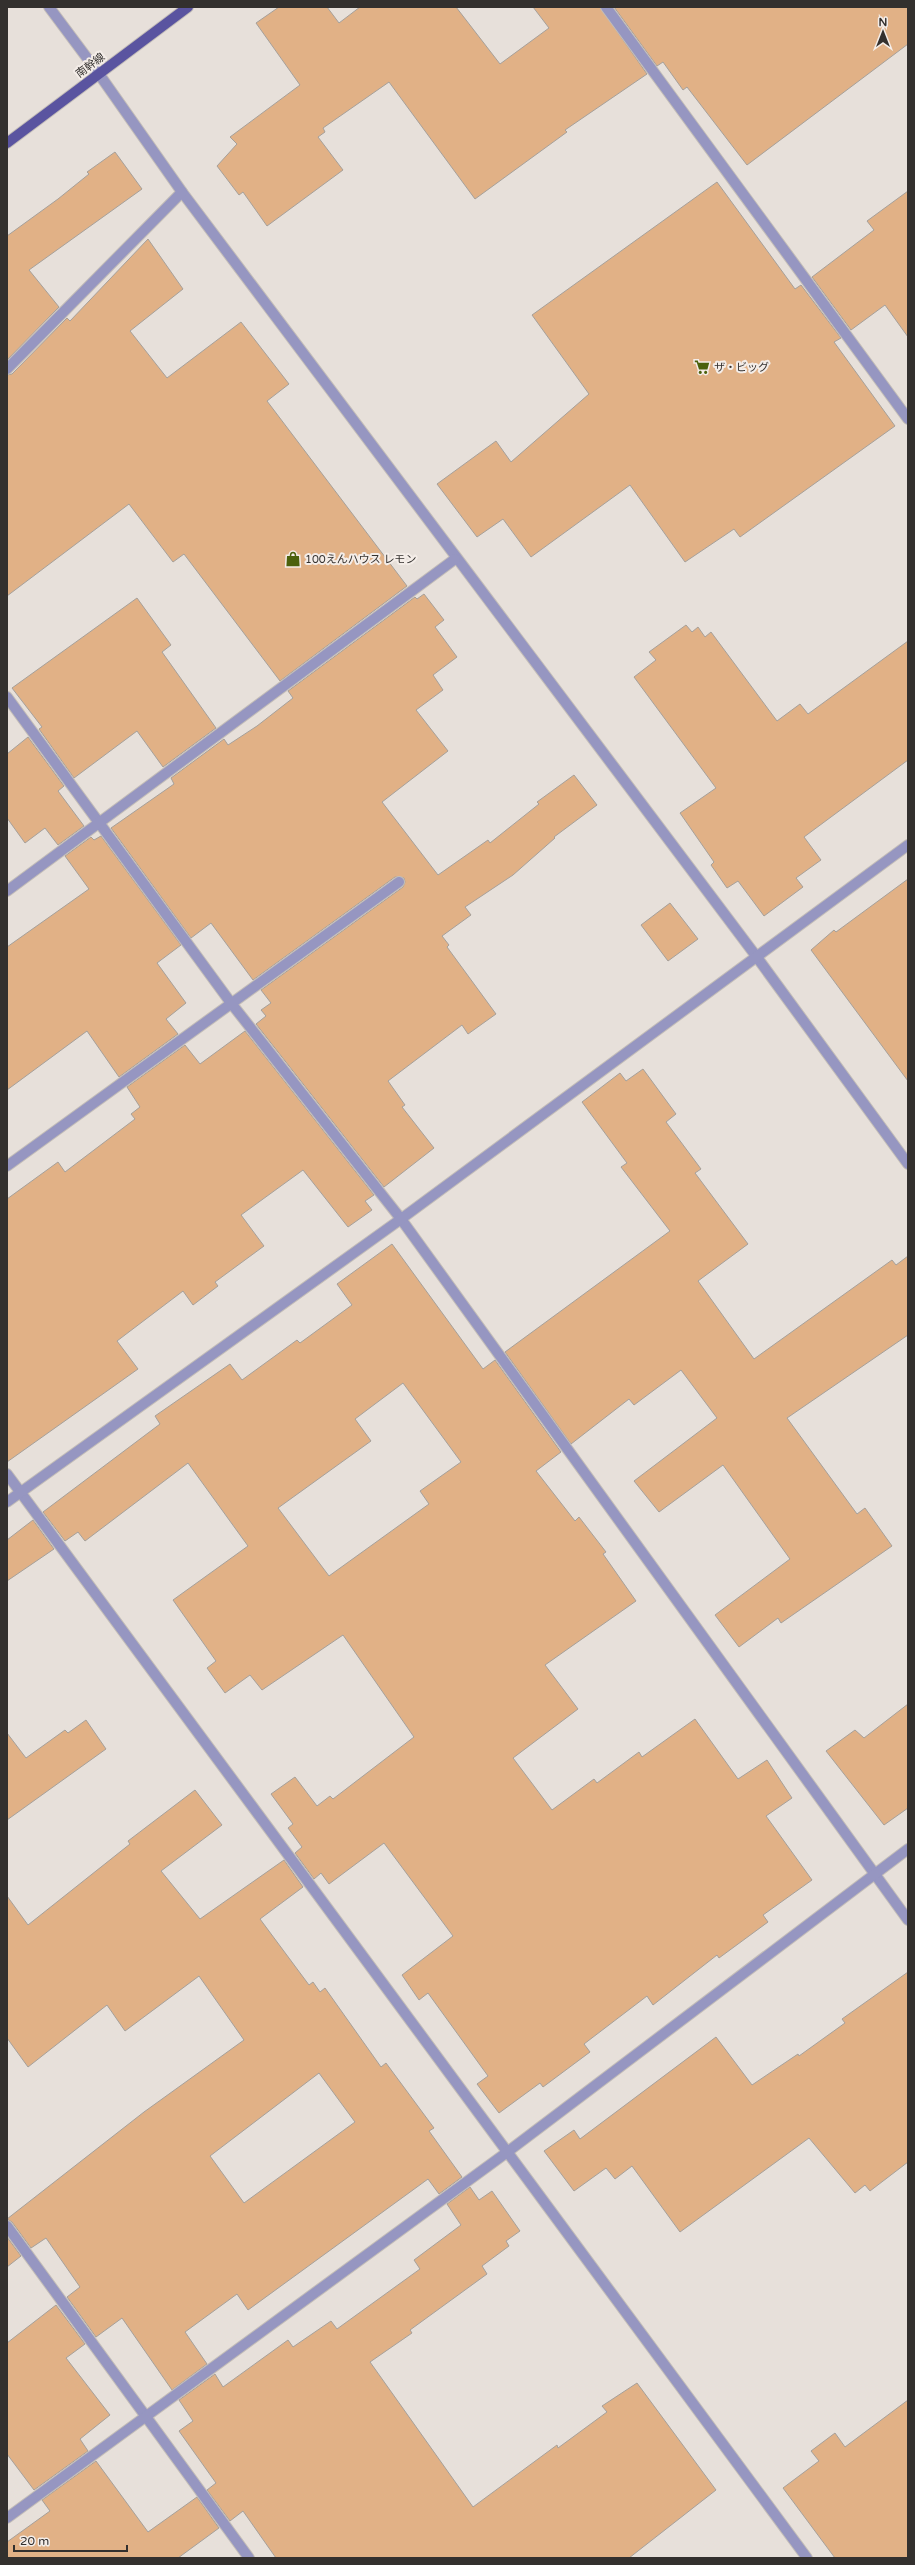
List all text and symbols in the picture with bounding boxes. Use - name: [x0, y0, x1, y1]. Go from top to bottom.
- north arrow: [863, 12, 903, 52]
- text: N: [879, 16, 887, 29]
- street label: 南幹線: [73, 50, 107, 81]
- supermarket icon: ザ・ビッグ: [693, 358, 711, 376]
- place label: ザ・ビッグ: [714, 361, 769, 374]
- shop icon: 100えんハウス レモン: [284, 550, 302, 568]
- place label: 100えんハウス レモン: [305, 553, 417, 566]
- scale bar: [14, 2527, 127, 2553]
- text: 20 m: [20, 2534, 49, 2548]

